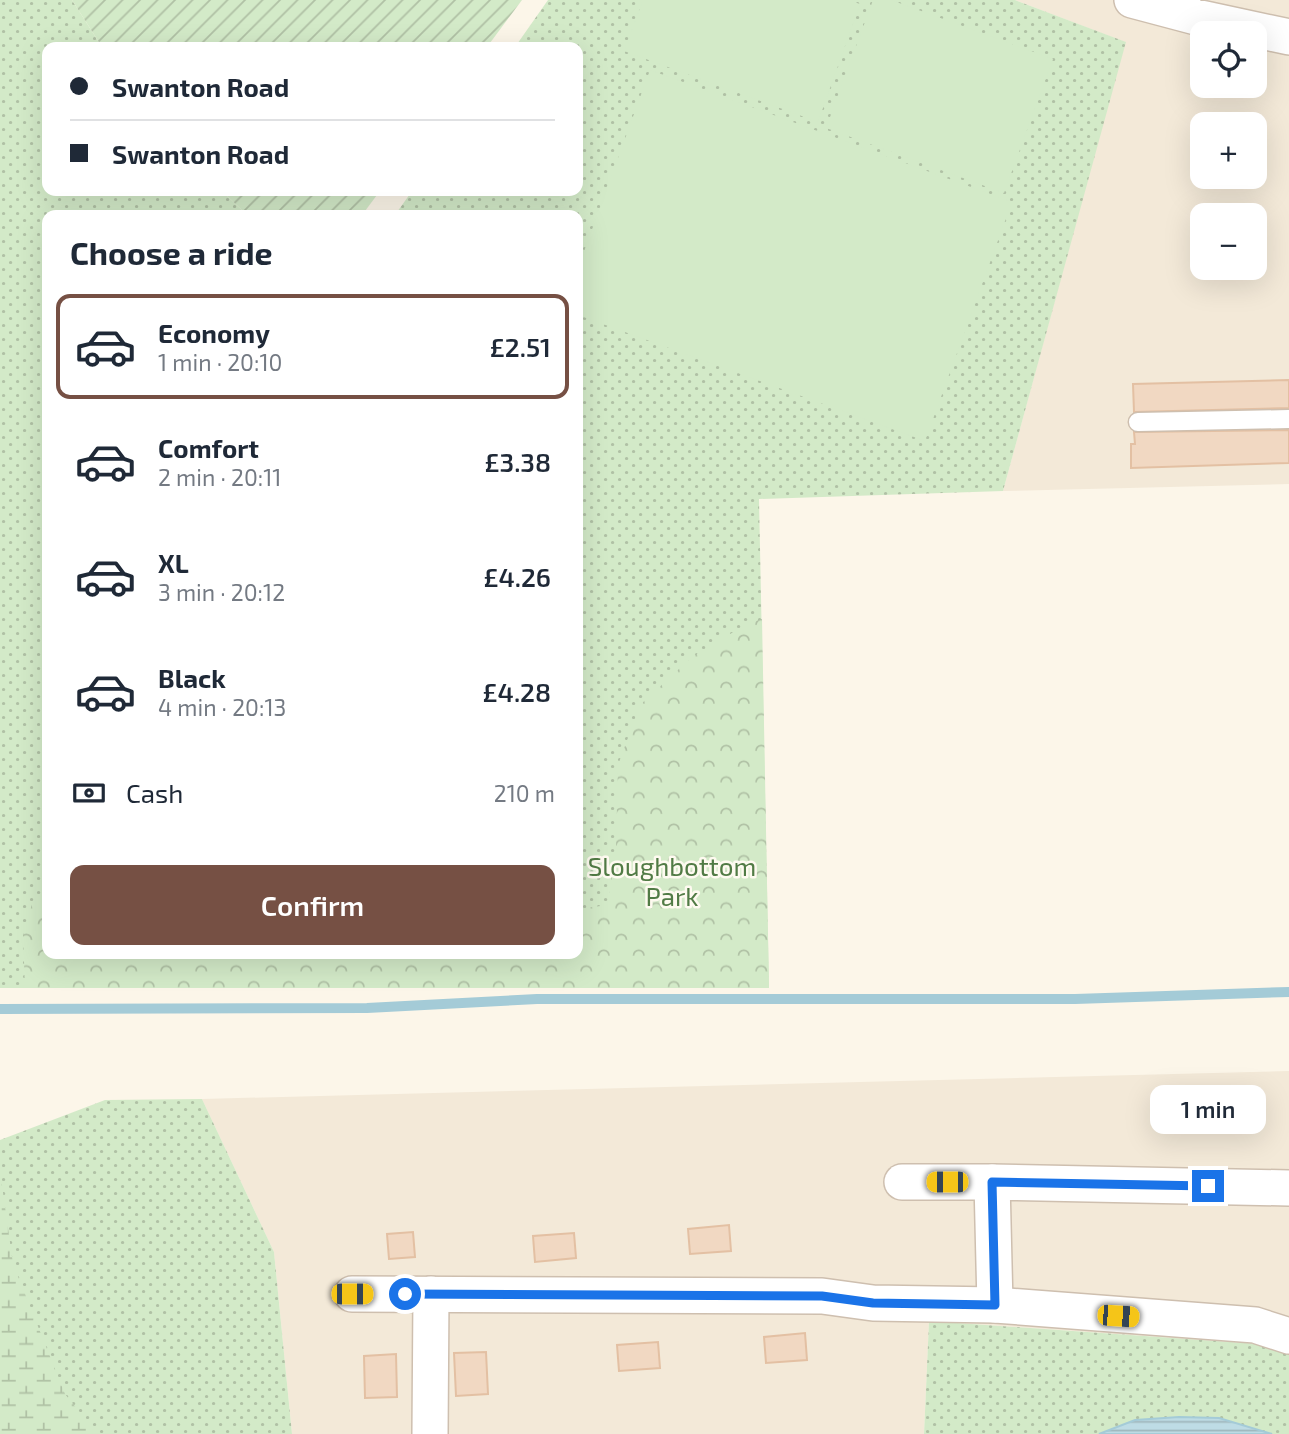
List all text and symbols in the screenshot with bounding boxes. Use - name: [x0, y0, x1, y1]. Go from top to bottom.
- map controls: [1190, 21, 1267, 280]
- button: locate: [1190, 21, 1267, 98]
- text: Swanton Road: [112, 71, 289, 102]
- button: +: [1190, 112, 1267, 189]
- text: Swanton Road: [112, 138, 289, 169]
- button: −: [1190, 203, 1267, 280]
- text: Choose a ride: [70, 233, 273, 271]
- icon: car: [74, 315, 137, 378]
- text: Economy: [158, 317, 270, 348]
- text: £2.51: [490, 331, 551, 362]
- text: 1 min · 20:10: [158, 348, 282, 376]
- icon: car: [74, 430, 137, 493]
- text: Comfort: [158, 432, 259, 463]
- text: £3.38: [485, 446, 551, 477]
- text: 2 min · 20:11: [158, 463, 282, 491]
- icon: car: [74, 545, 137, 608]
- text: XL: [158, 547, 189, 578]
- text: £4.26: [483, 561, 551, 592]
- text: 3 min · 20:12: [158, 578, 285, 606]
- icon: car: [74, 660, 137, 723]
- text: Black: [158, 662, 226, 693]
- text: £4.28: [483, 676, 551, 707]
- text: 4 min · 20:13: [158, 693, 286, 721]
- icon: cash: [70, 774, 108, 812]
- text: Cash: [126, 777, 183, 808]
- text: 210 m: [494, 779, 555, 807]
- park label: Sloughbottom Park: [588, 850, 756, 911]
- button: Confirm: [70, 865, 555, 945]
- callout: 1 min: [1150, 1084, 1266, 1134]
- text: 1 min: [1181, 1095, 1235, 1123]
- route end: [1192, 1170, 1224, 1202]
- car: [927, 1172, 969, 1193]
- route start: [389, 1278, 421, 1310]
- car: [332, 1284, 374, 1305]
- car: [1097, 1304, 1140, 1328]

